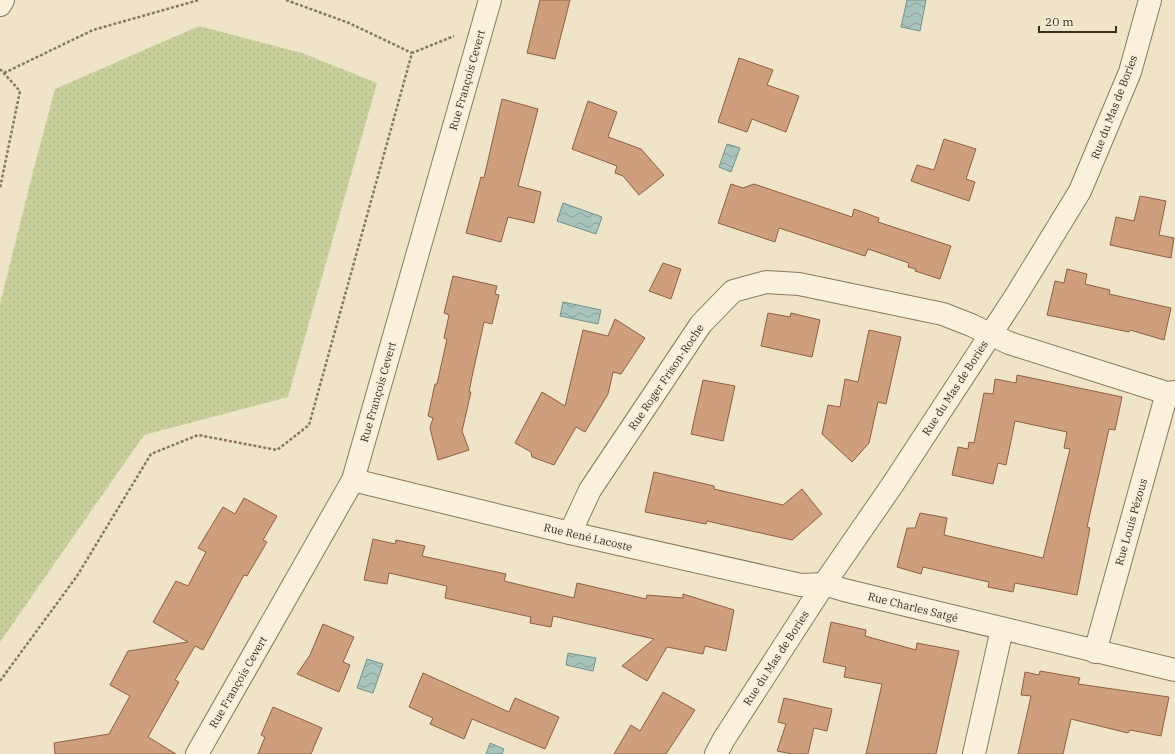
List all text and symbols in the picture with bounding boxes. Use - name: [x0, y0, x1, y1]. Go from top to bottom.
- scale bar: [1039, 8, 1116, 34]
- text: 20 m: [1045, 14, 1074, 29]
- street label: Rue François Cevert: [446, 28, 488, 132]
- street label: Rue du Mas de Bories: [1088, 53, 1140, 161]
- street label: Rue Roger Frison-Roche: [625, 321, 707, 433]
- street label: Rue du Mas de Bories: [919, 338, 991, 438]
- street label: Rue François Cevert: [357, 340, 399, 444]
- street label: Rue Louis Pézous: [1112, 477, 1150, 567]
- street label: Rue René Lacoste: [542, 520, 634, 554]
- street label: Rue Charles Satgé: [866, 589, 960, 625]
- street label: Rue du Mas de Bories: [740, 608, 812, 708]
- street label: Rue François Cevert: [206, 633, 270, 730]

